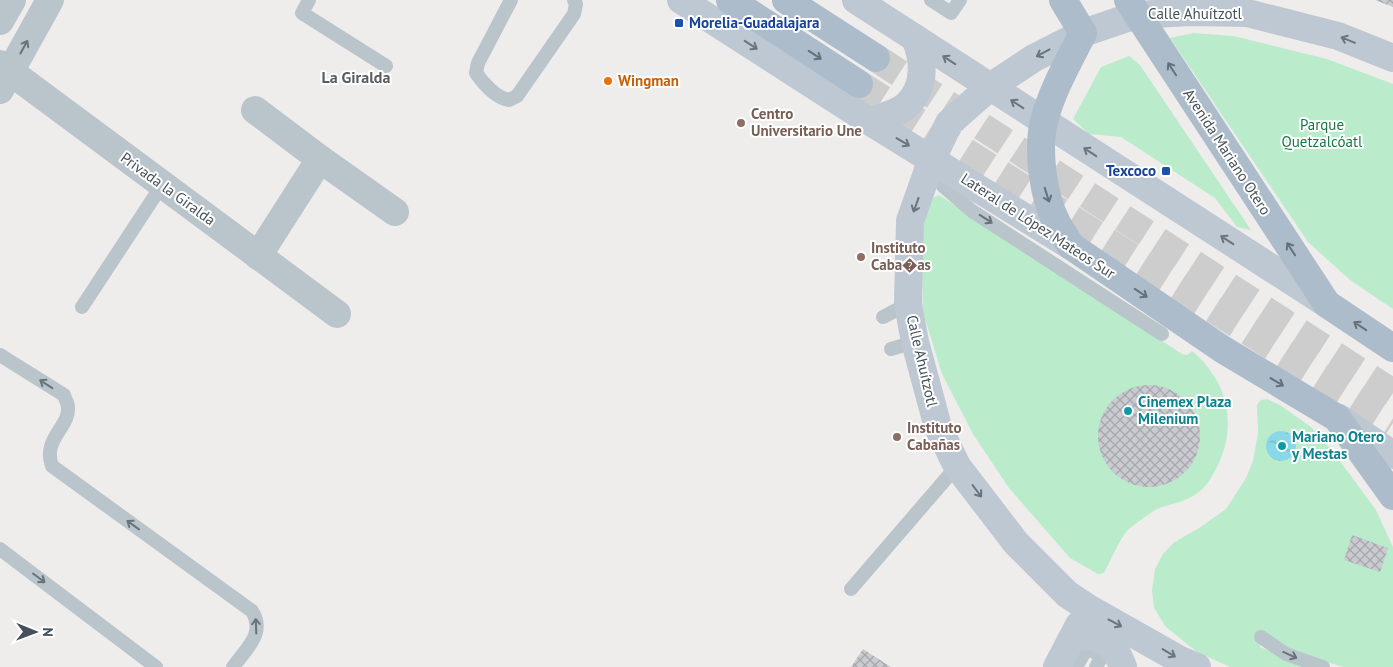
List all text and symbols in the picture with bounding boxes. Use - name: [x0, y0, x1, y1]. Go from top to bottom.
- street label: Calle Ahuítzotl: [1148, 4, 1243, 23]
- place label: Morelia-Guadalajara: [689, 13, 819, 32]
- marker: Morelia-Guadalajara: [673, 17, 685, 29]
- one-way arrow: [1341, 34, 1356, 44]
- one-way arrow: [20, 40, 29, 55]
- one-way arrow: [744, 41, 758, 51]
- one-way arrow: [1037, 49, 1051, 59]
- one-way arrow: [807, 50, 821, 60]
- one-way arrow: [943, 55, 957, 65]
- one-way arrow: [1167, 63, 1177, 77]
- district label: La Giralda: [322, 67, 390, 87]
- place label: Wingman: [618, 71, 679, 90]
- marker: Wingman: [602, 75, 614, 87]
- street label: Avenida Mariano Otero: [1179, 85, 1275, 218]
- one-way arrow: [1010, 99, 1024, 110]
- place label: Centro Universitario Une: [751, 104, 862, 140]
- park label: Parque Quetzalcóatl: [1282, 115, 1363, 151]
- marker: Centro Universitario Une: [735, 117, 747, 129]
- one-way arrow: [896, 137, 910, 147]
- one-way arrow: [1084, 147, 1098, 157]
- street label: Privada la Giralda: [117, 148, 219, 229]
- place label: Texcoco: [1106, 161, 1156, 180]
- marker: Texcoco: [1160, 165, 1172, 177]
- street label: Lateral de López Mateos Sur: [958, 169, 1119, 283]
- one-way arrow: [1043, 187, 1052, 202]
- one-way arrow: [911, 196, 920, 212]
- one-way arrow: [978, 215, 992, 225]
- one-way arrow: [1220, 235, 1234, 245]
- place label: Instituto Caba�as: [871, 238, 931, 274]
- one-way arrow: [1285, 242, 1296, 256]
- marker: Instituto Caba�as: [855, 251, 867, 263]
- one-way arrow: [1133, 288, 1147, 298]
- street label: Calle Ahuítzotl: [903, 313, 942, 409]
- one-way arrow: [1353, 321, 1367, 331]
- one-way arrow: [1270, 377, 1284, 387]
- one-way arrow: [40, 379, 54, 389]
- place label: Cinemex Plaza Milenium: [1138, 392, 1232, 428]
- marker: Cinemex Plaza Milenium: [1122, 405, 1134, 417]
- place label: Instituto Cabañas: [907, 418, 962, 454]
- place label: Mariano Otero y Mestas: [1291, 427, 1384, 463]
- marker: Instituto Cabañas: [891, 431, 903, 443]
- marker: Mariano Otero y Mestas: [1276, 440, 1288, 452]
- one-way arrow: [971, 484, 982, 497]
- one-way arrow: [126, 520, 140, 530]
- one-way arrow: [32, 573, 46, 583]
- north arrow: [10, 607, 60, 657]
- one-way arrow: [251, 618, 261, 634]
- one-way arrow: [1107, 618, 1122, 628]
- text: N: [39, 627, 57, 637]
- one-way arrow: [1162, 649, 1176, 659]
- one-way arrow: [1282, 651, 1297, 661]

